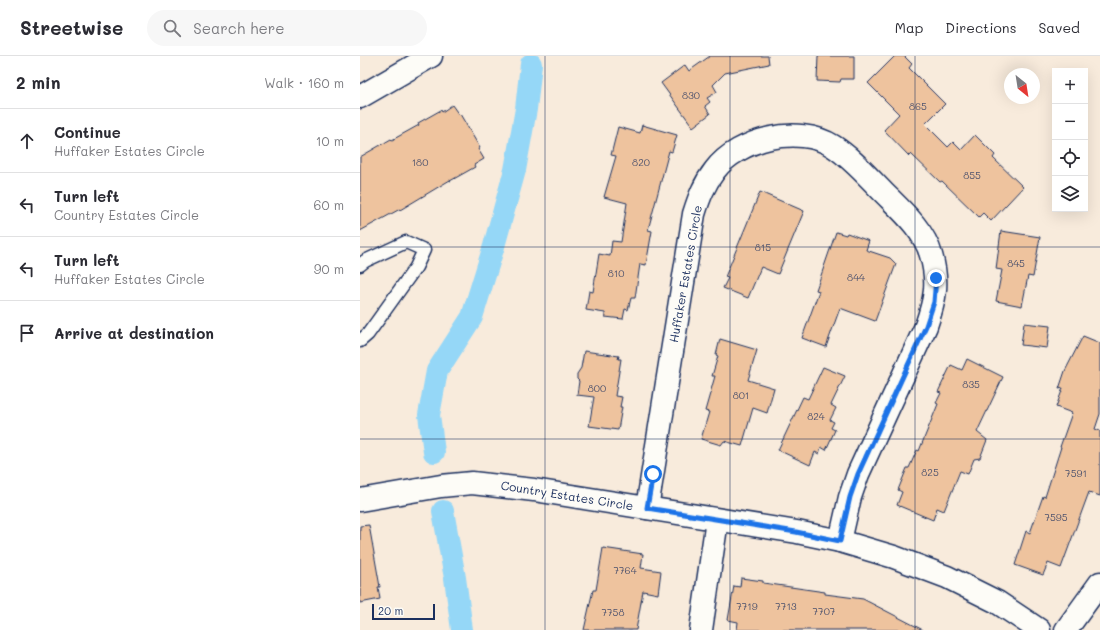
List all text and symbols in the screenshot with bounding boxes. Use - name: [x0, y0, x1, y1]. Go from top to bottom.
- search box: [147, 10, 427, 46]
- text: Streetwise: [20, 15, 123, 40]
- icon: search: [161, 17, 183, 39]
- text: Search here: [193, 18, 285, 38]
- text: Map: [895, 18, 923, 37]
- text: Directions: [945, 18, 1016, 37]
- text: Saved: [1038, 18, 1080, 37]
- north arrow: [1004, 68, 1040, 104]
- map controls: [1052, 68, 1088, 212]
- button: +: [1052, 68, 1088, 104]
- text: 2 min: [16, 71, 61, 93]
- text: Walk · 160 m: [264, 74, 344, 91]
- house number: 830: [682, 88, 700, 102]
- house number: 865: [909, 99, 927, 113]
- button: −: [1052, 104, 1088, 140]
- text: Continue: [54, 122, 121, 142]
- icon: ahead: [16, 130, 38, 152]
- text: 10 m: [316, 132, 344, 149]
- button: locate: [1052, 140, 1088, 176]
- text: Huffaker Estates Circle: [54, 142, 205, 159]
- house number: 180: [412, 155, 428, 169]
- house number: 820: [632, 155, 650, 169]
- house number: 855: [963, 168, 981, 182]
- button: layers: [1052, 176, 1088, 212]
- text: Turn left: [54, 186, 119, 206]
- icon: left: [16, 194, 38, 216]
- text: 60 m: [314, 196, 344, 213]
- street label: Huffaker Estates Circle: [665, 204, 705, 344]
- text: Country Estates Circle: [54, 206, 199, 223]
- house number: 815: [755, 240, 771, 254]
- text: Turn left: [54, 250, 119, 270]
- house number: 845: [1007, 256, 1025, 270]
- icon: left: [16, 258, 38, 280]
- text: 90 m: [314, 260, 344, 277]
- house number: 810: [608, 266, 624, 280]
- route end: [927, 269, 945, 287]
- text: Huffaker Estates Circle: [54, 270, 205, 287]
- house number: 844: [847, 270, 865, 284]
- icon: arrive: [16, 322, 38, 344]
- text: Arrive at destination: [54, 323, 214, 343]
- house number: 835: [962, 377, 980, 391]
- house number: 800: [588, 381, 606, 395]
- house number: 801: [733, 388, 749, 402]
- house number: 824: [807, 409, 825, 423]
- route start: [644, 465, 662, 483]
- house number: 825: [921, 465, 939, 479]
- house number: 7591: [1065, 466, 1087, 480]
- street label: Country Estates Circle: [500, 477, 635, 513]
- house number: 7595: [1044, 510, 1068, 524]
- house number: 7764: [613, 563, 637, 577]
- house number: 7719: [736, 599, 758, 613]
- house number: 7713: [775, 599, 797, 613]
- scale bar: [372, 602, 435, 621]
- text: 20 m: [378, 603, 403, 618]
- house number: 7707: [813, 604, 836, 618]
- house number: 7758: [602, 605, 625, 619]

